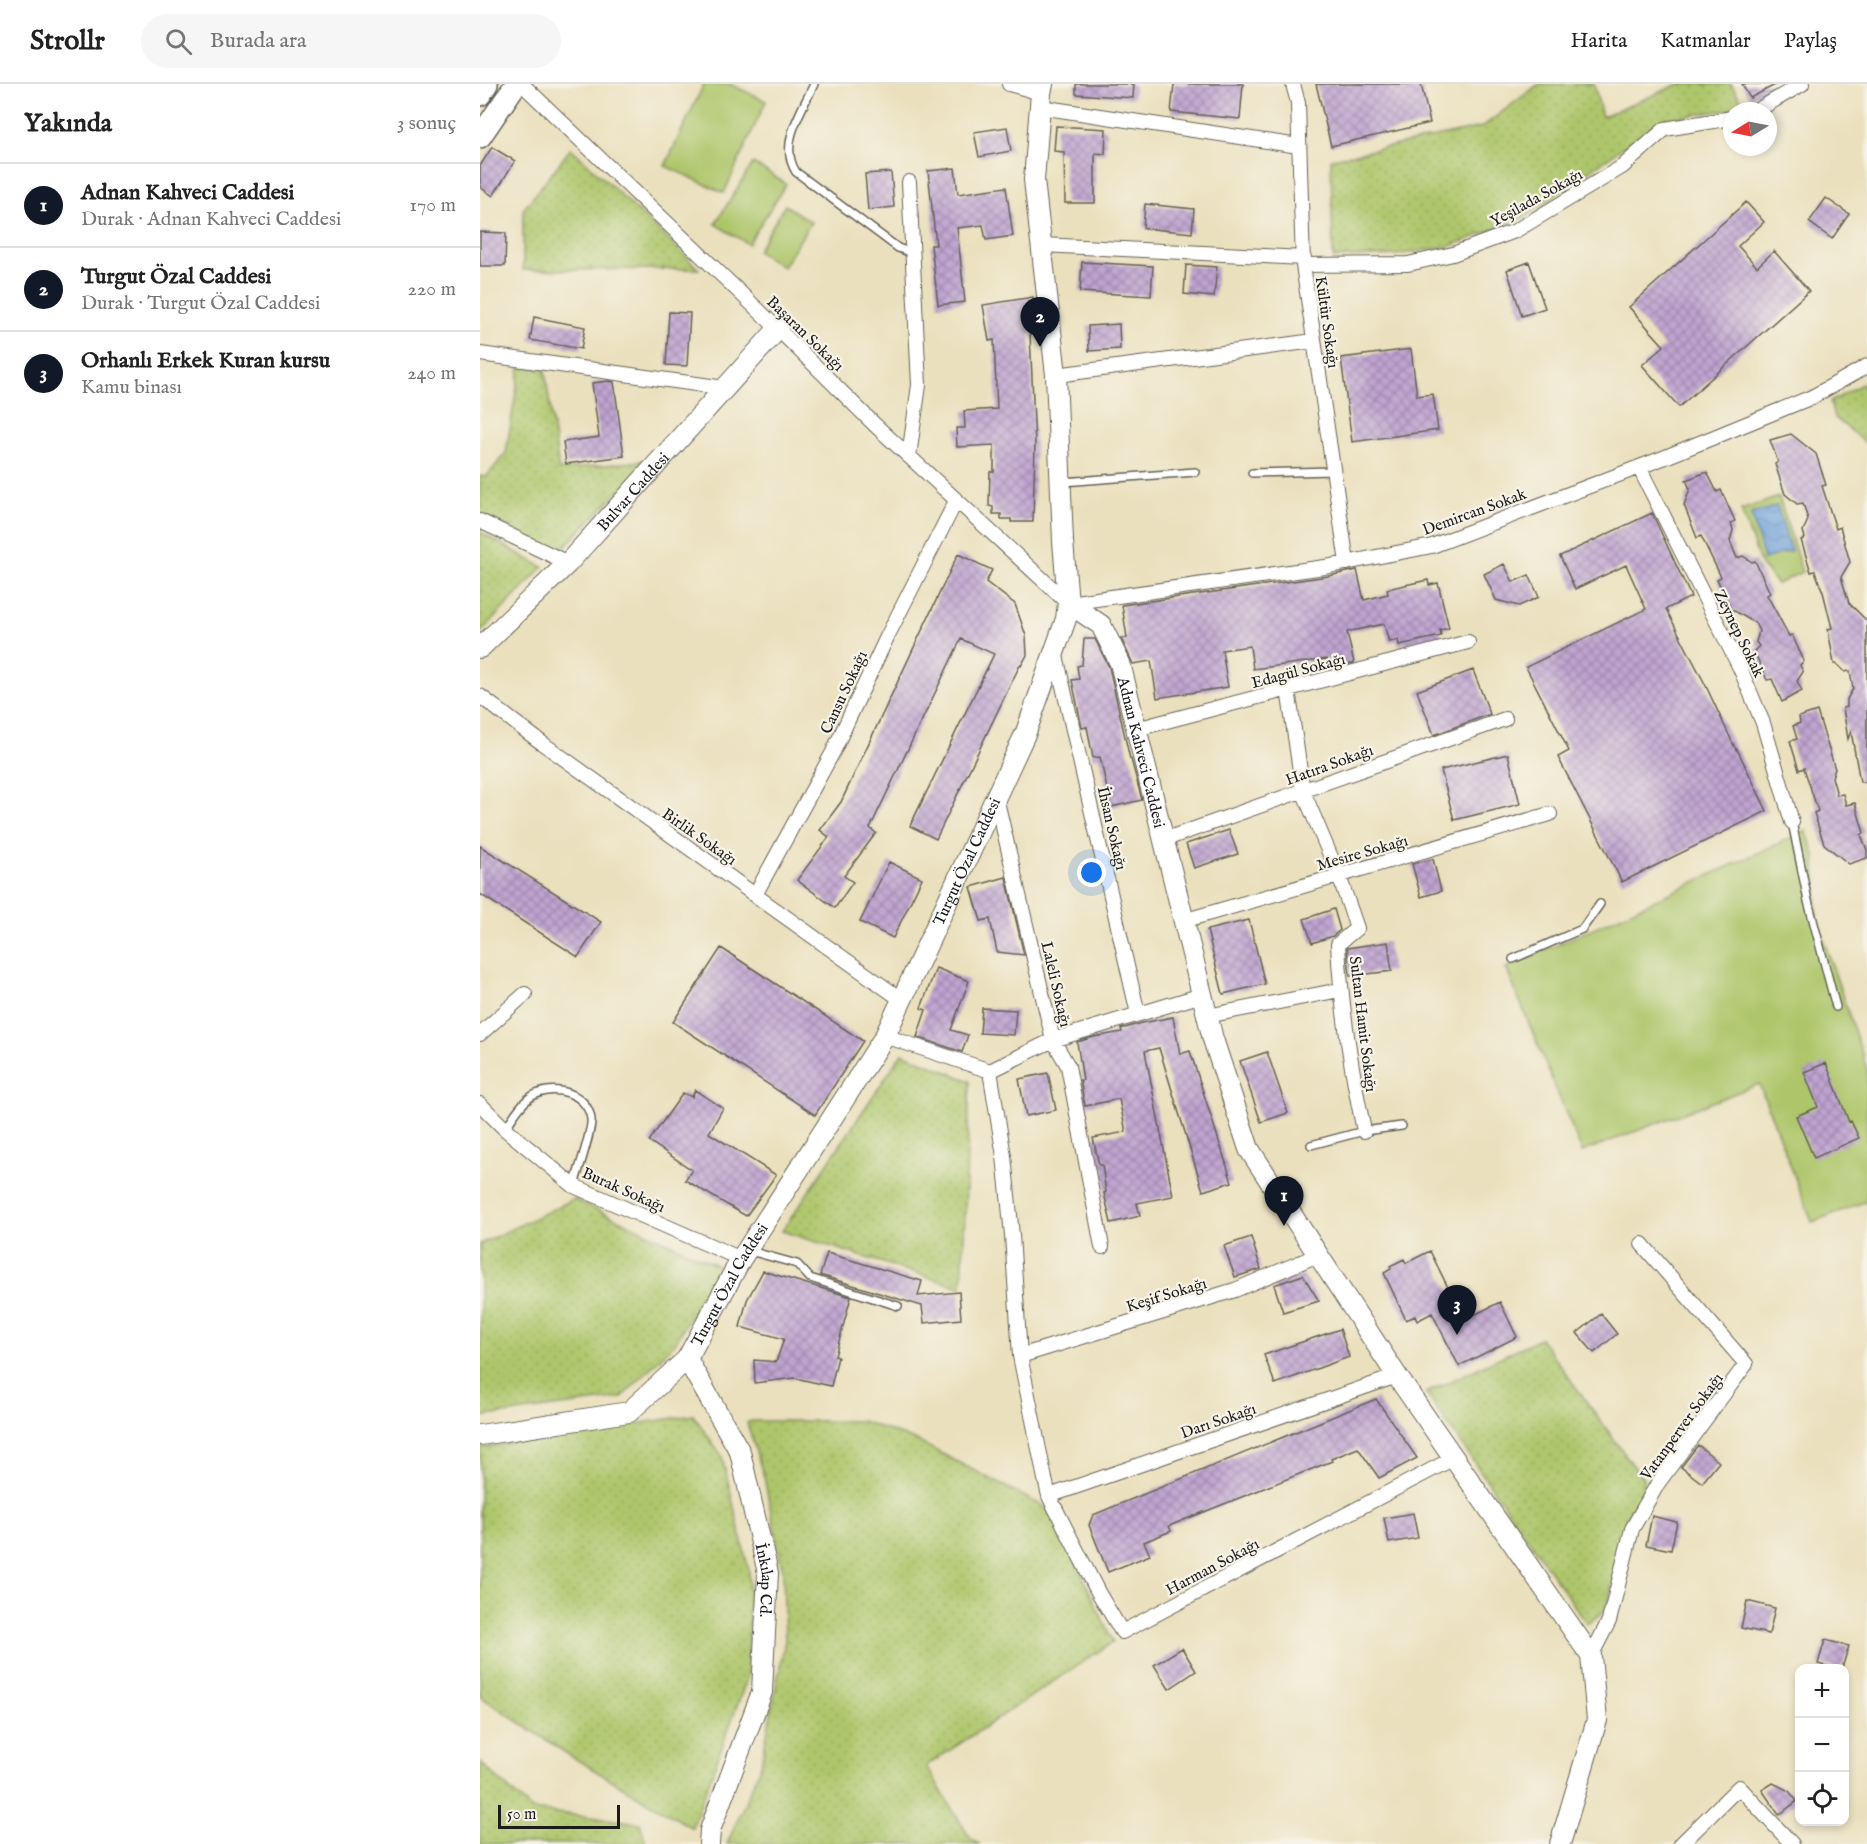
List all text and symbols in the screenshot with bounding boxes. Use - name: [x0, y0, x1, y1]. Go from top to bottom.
- search box: [141, 14, 561, 68]
- text: Strollr: [30, 24, 105, 59]
- icon: search: [162, 25, 195, 58]
- text: Burada ara: [210, 27, 307, 55]
- text: Harita: [1571, 28, 1627, 55]
- text: Katmanlar: [1660, 28, 1751, 55]
- text: Paylaş: [1784, 28, 1837, 55]
- north arrow: [1723, 102, 1777, 156]
- text: Yakında: [24, 107, 112, 140]
- text: 3 sonuç: [397, 111, 456, 136]
- street label: Yeşilada Sokağı: [1487, 165, 1587, 232]
- text: Adnan Kahveci Caddesi: [81, 179, 294, 207]
- text: 1: [40, 193, 47, 218]
- text: 170 m: [410, 193, 456, 218]
- text: Durak · Adnan Kahveci Caddesi: [81, 207, 341, 232]
- text: Turgut Özal Caddesi: [81, 263, 271, 291]
- street label: Kültür Sokağı: [1310, 275, 1342, 369]
- text: 2: [39, 277, 48, 302]
- text: 220 m: [408, 277, 456, 302]
- text: Durak · Turgut Özal Caddesi: [81, 291, 320, 316]
- street label: Başaran Sokağı: [762, 292, 848, 376]
- pin: 2: [1020, 298, 1060, 347]
- text: Orhanlı Erkek Kuran kursu: [81, 347, 330, 375]
- text: 3: [40, 361, 47, 386]
- text: 240 m: [407, 361, 456, 386]
- text: Kamu binası: [81, 375, 182, 400]
- street label: Bulvar Caddesi: [594, 449, 675, 536]
- street label: Demircan Sokak: [1420, 485, 1530, 541]
- street label: Zeynep Sokak: [1708, 587, 1768, 681]
- street label: Cansu Sokağı: [817, 648, 873, 738]
- street label: Edagül Sokağı: [1249, 650, 1348, 694]
- street label: Adnan Kahveci Caddesi: [1112, 674, 1168, 830]
- street label: Hatıra Sokağı: [1283, 741, 1376, 791]
- street label: İhsan Sokağı: [1092, 784, 1132, 872]
- street label: Turgut Özal Caddesi: [930, 795, 1006, 929]
- street label: Birlik Sokağı: [658, 805, 740, 871]
- street label: Mesire Sokağı: [1315, 831, 1411, 876]
- your location: [1077, 858, 1106, 887]
- street label: Laleli Sokağı: [1035, 940, 1075, 1029]
- street label: Sultan Hamit Sokağı: [1344, 955, 1380, 1093]
- street label: Burak Sokağı: [579, 1164, 668, 1218]
- pin: 1: [1264, 1176, 1304, 1226]
- street label: Turgut Özal Caddesi: [688, 1220, 773, 1350]
- street label: Keşif Sokağı: [1124, 1274, 1209, 1318]
- pin: 3: [1438, 1286, 1476, 1335]
- street label: Vatanperver Sokağı: [1636, 1369, 1728, 1486]
- street label: Darı Sokağı: [1178, 1400, 1259, 1444]
- street label: Harman Sokağı: [1163, 1535, 1263, 1601]
- street label: İnkılap Cd.: [749, 1541, 776, 1618]
- map controls: [1795, 1664, 1849, 1826]
- button: +: [1795, 1664, 1849, 1718]
- button: −: [1795, 1718, 1849, 1772]
- button: locate: [1795, 1772, 1849, 1826]
- scale bar: [498, 1802, 620, 1830]
- text: 50 m: [507, 1805, 536, 1825]

